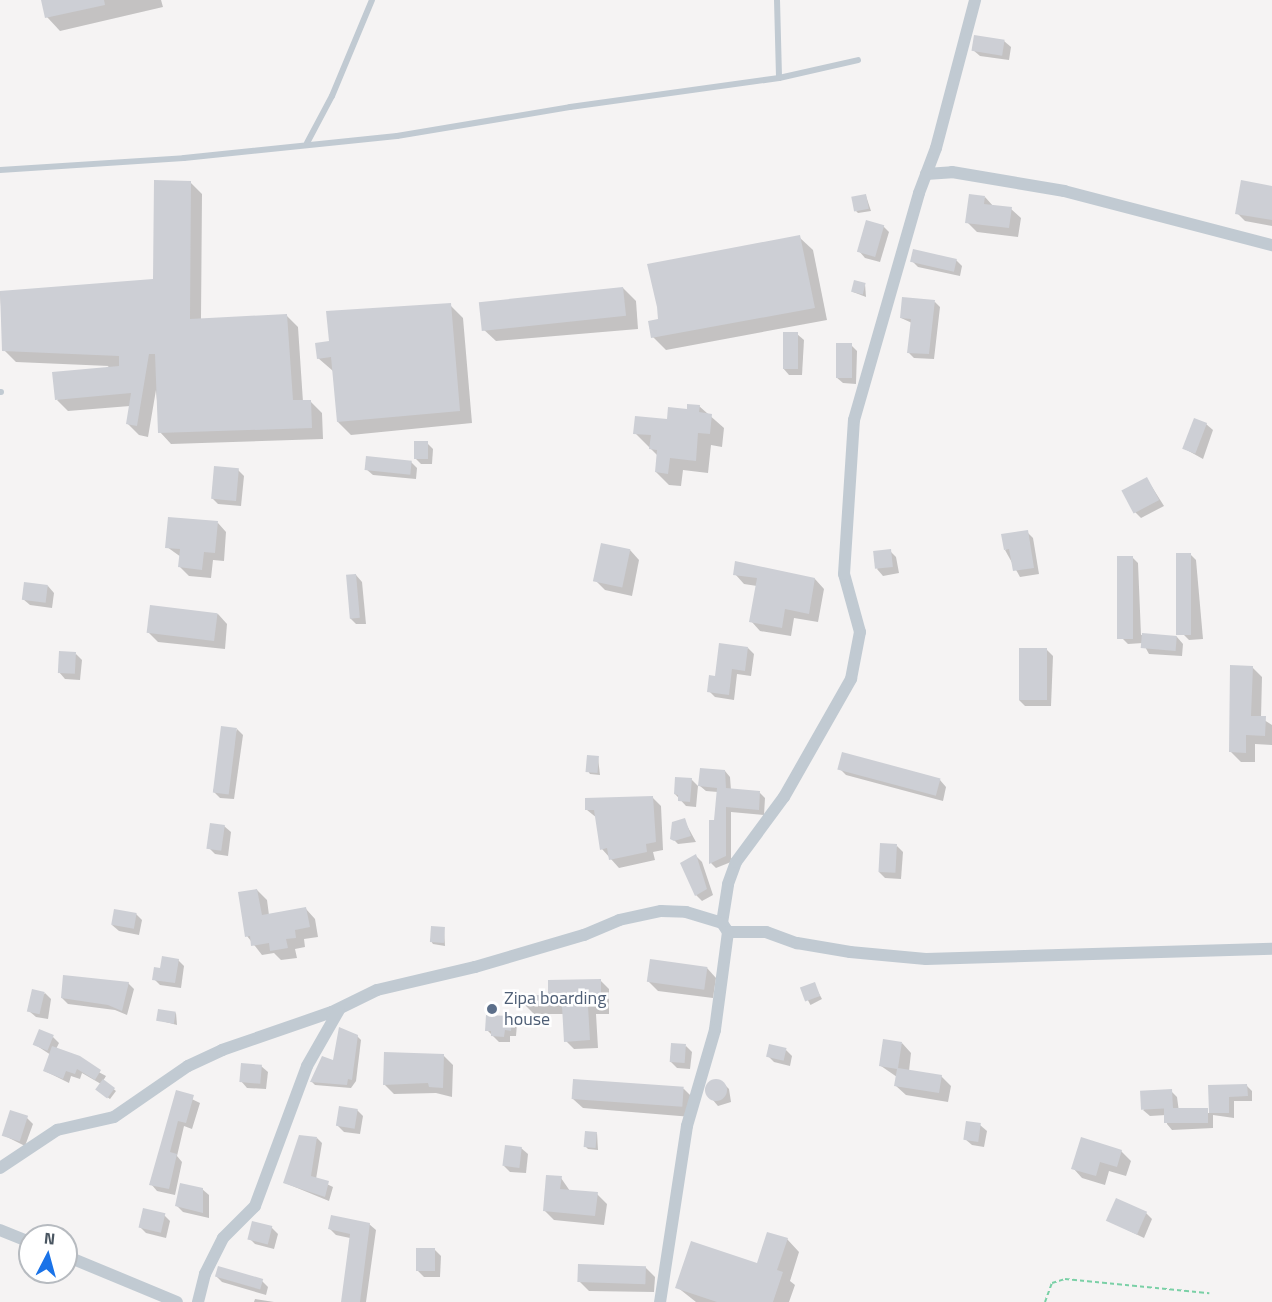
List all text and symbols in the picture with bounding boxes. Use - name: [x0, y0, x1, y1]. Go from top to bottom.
- place label: Zipa boarding house: [504, 988, 606, 1030]
- marker: Zipa boarding house: [485, 1002, 499, 1016]
- north arrow: [18, 1224, 78, 1284]
- text: N: [43, 1226, 56, 1251]

